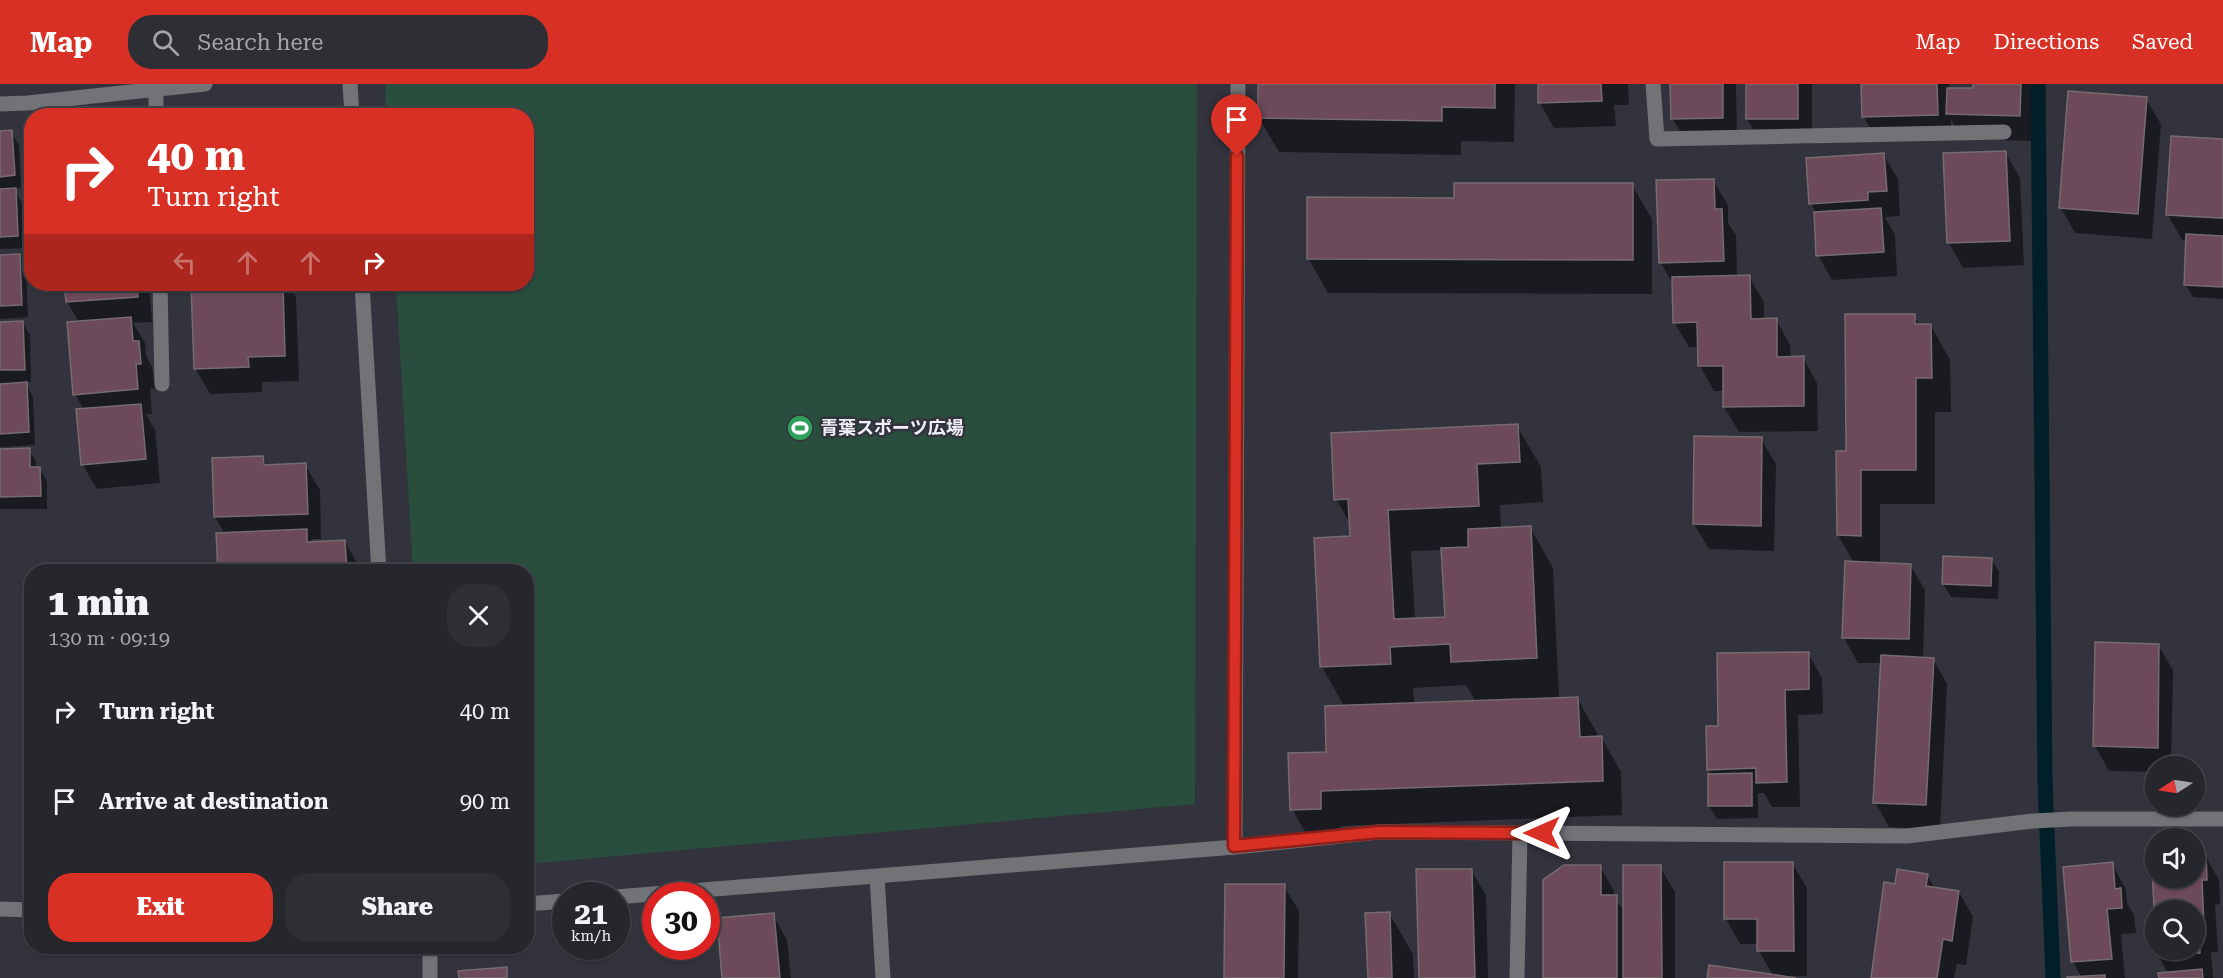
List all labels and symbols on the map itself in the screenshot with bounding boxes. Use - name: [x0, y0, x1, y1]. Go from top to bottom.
- pin: [1211, 94, 1262, 156]
- sports icon: 青葉スポーツ広場: [785, 413, 815, 443]
- place label: 青葉スポーツ広場: [820, 417, 964, 438]
- north arrow: [2145, 756, 2205, 816]
- position arrow: [1510, 801, 1574, 865]
- speed limit sign: 30: [642, 882, 720, 960]

